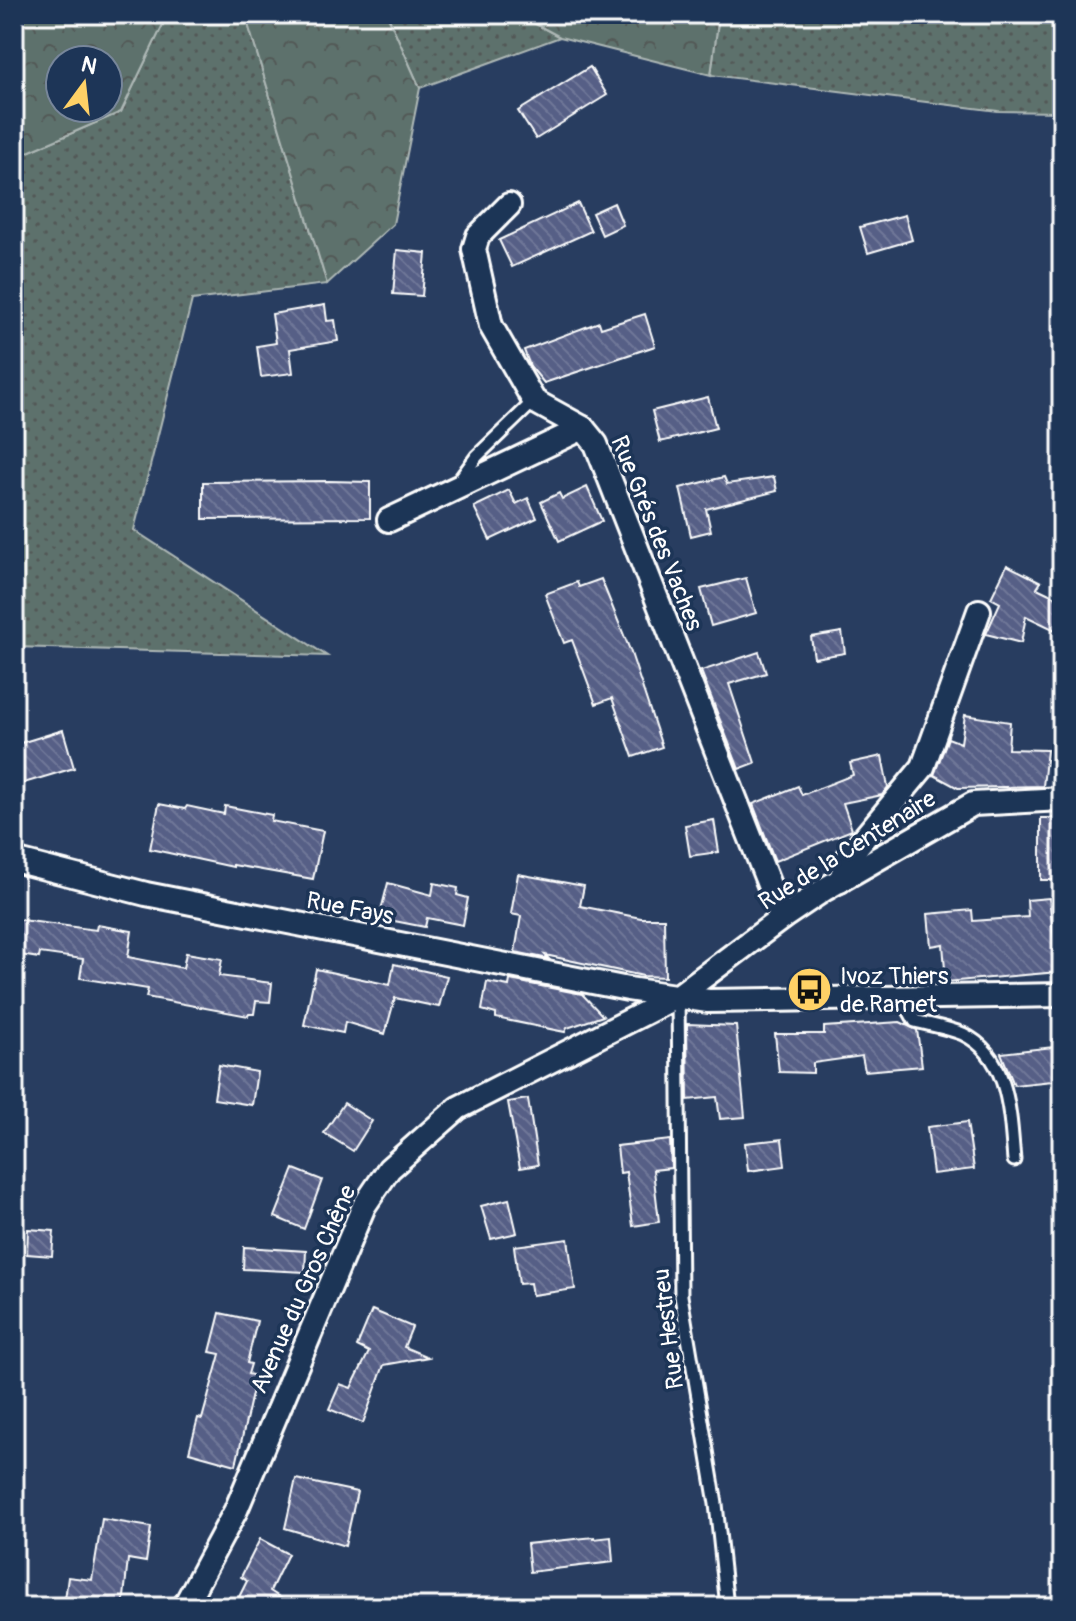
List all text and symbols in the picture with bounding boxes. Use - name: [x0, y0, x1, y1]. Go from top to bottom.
- north arrow: [44, 44, 124, 124]
- text: N: [78, 50, 100, 81]
- street label: Rue Grés des Vaches: [604, 432, 709, 635]
- street label: Rue de la Centenaire: [753, 784, 941, 917]
- street label: Rue Fays: [304, 886, 396, 931]
- place label: Ivoz Thiers de Ramet: [840, 962, 949, 1019]
- bus stop icon: Ivoz Thiers de Ramet: [785, 966, 833, 1014]
- street label: Avenue du Gros Chêne: [244, 1180, 363, 1398]
- street label: Rue Hestreu: [647, 1267, 690, 1391]

